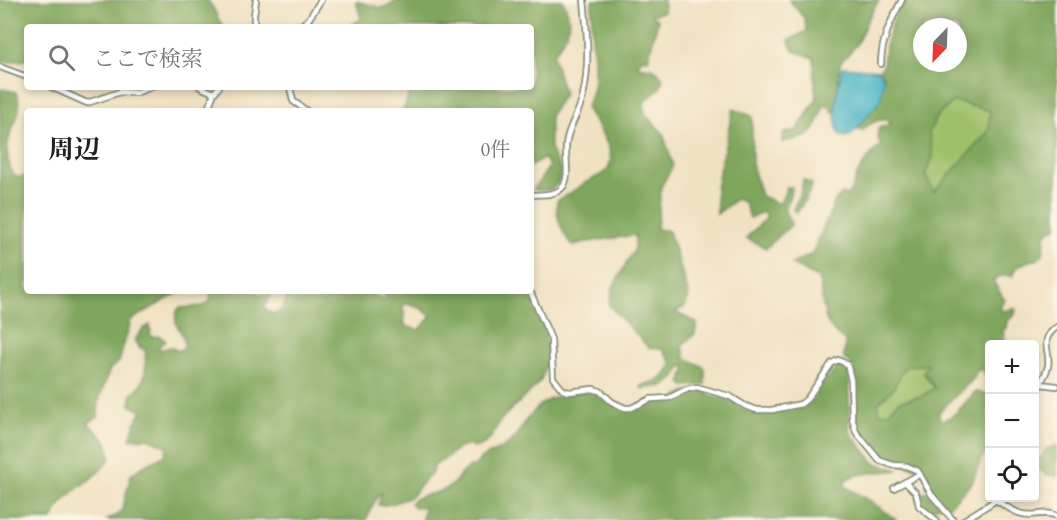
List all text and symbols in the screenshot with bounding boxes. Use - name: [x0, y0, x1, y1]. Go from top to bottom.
- north arrow: [913, 18, 967, 72]
- search box: [24, 24, 534, 90]
- icon: search: [45, 41, 78, 74]
- text: ここで検索: [93, 44, 203, 73]
- text: 周辺: [48, 132, 100, 166]
- text: 0件: [480, 136, 510, 162]
- map controls: [985, 340, 1039, 502]
- button: +: [985, 340, 1039, 394]
- button: −: [985, 394, 1039, 448]
- button: locate: [985, 448, 1039, 502]

